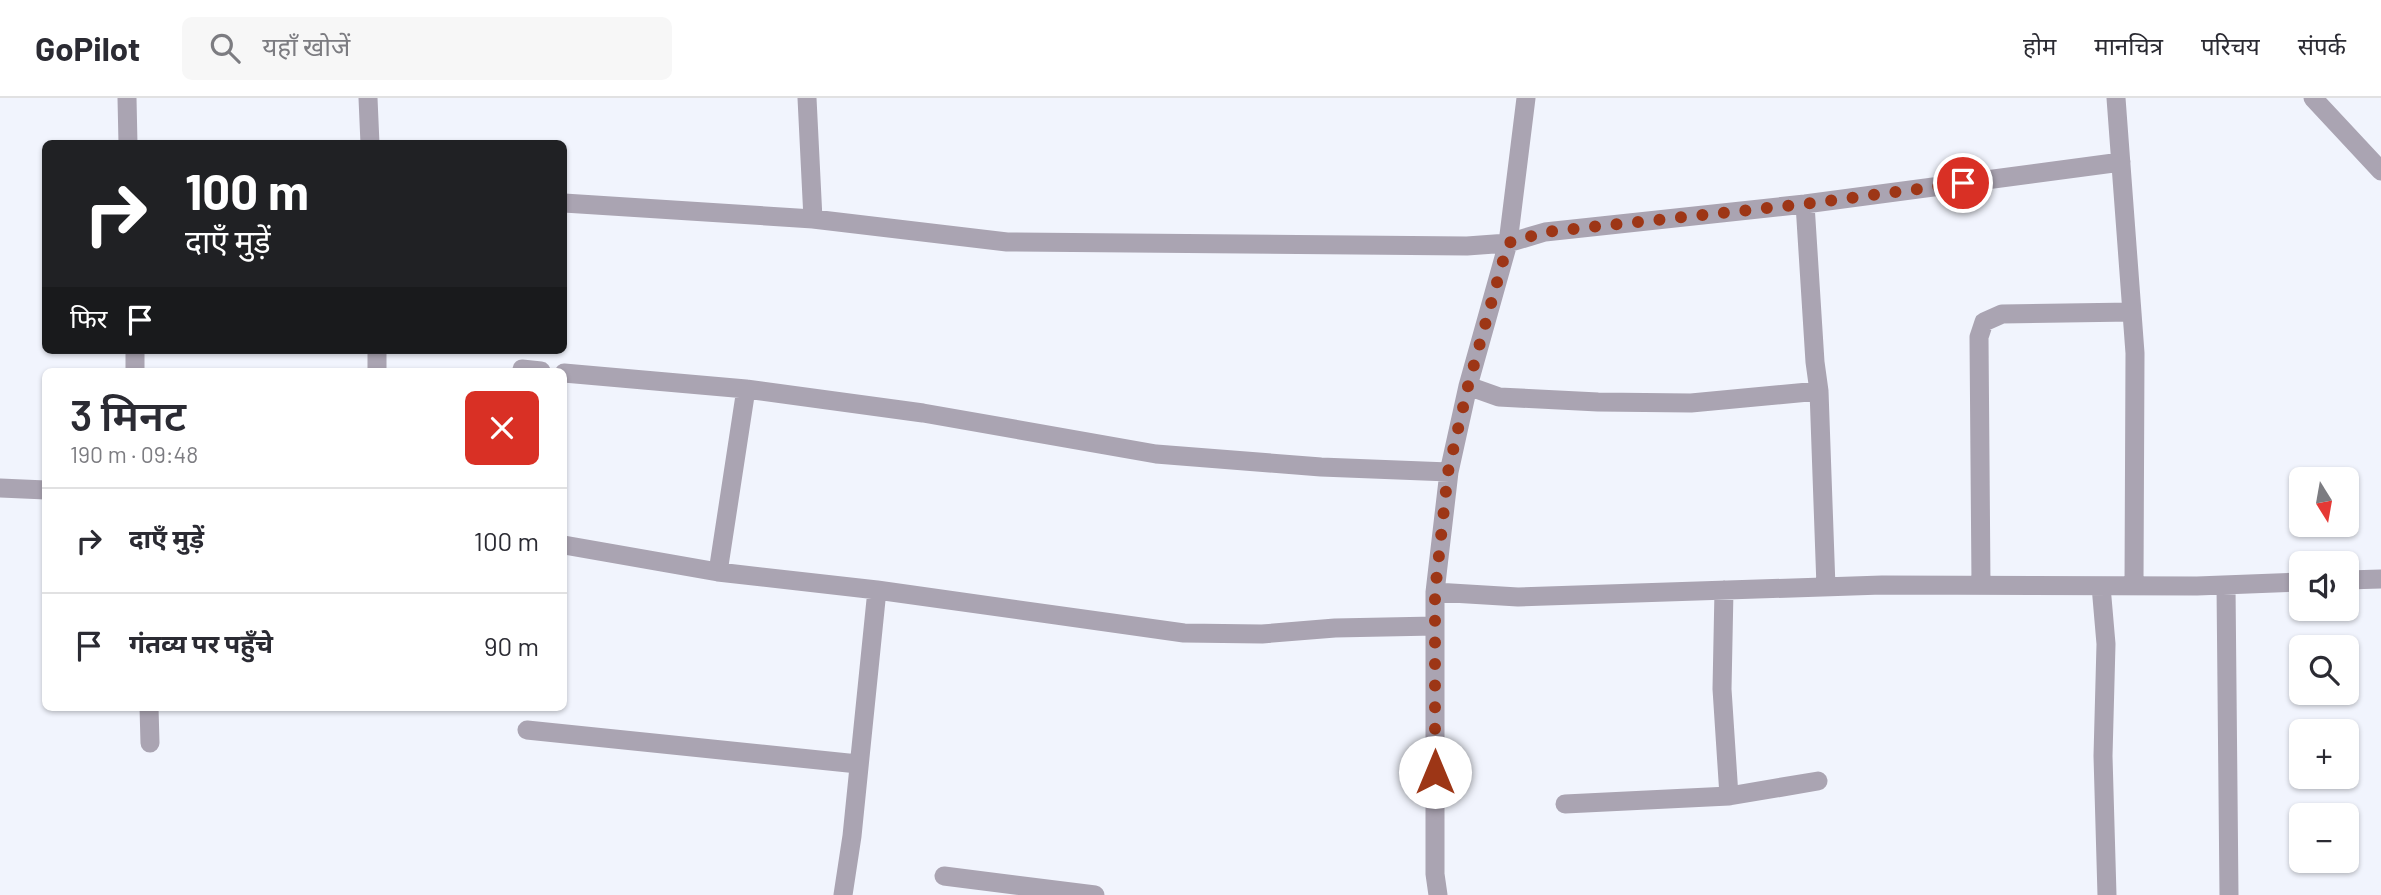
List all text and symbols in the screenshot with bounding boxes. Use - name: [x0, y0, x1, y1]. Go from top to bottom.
- search box: [182, 17, 672, 80]
- text: GoPilot: [35, 28, 140, 68]
- icon: search: [206, 29, 244, 67]
- text: यहाँ खोजें: [262, 30, 350, 61]
- text: होम: [2023, 31, 2056, 60]
- text: मानचित्र: [2094, 31, 2163, 60]
- text: परिचय: [2201, 31, 2260, 60]
- text: संपर्क: [2298, 31, 2346, 60]
- pin: [1933, 153, 1993, 213]
- text: 100 m: [185, 161, 309, 220]
- icon: arrive: [1944, 164, 1982, 202]
- icon: right: [70, 168, 161, 259]
- text: दाएँ मुड़ें: [185, 221, 271, 259]
- icon: arrive: [121, 301, 159, 339]
- text: फिर: [70, 302, 107, 333]
- text: 3 मिनट: [70, 389, 186, 439]
- button: close: [465, 391, 539, 465]
- text: 190 m · 09:48: [70, 440, 198, 468]
- north arrow: [2289, 467, 2359, 537]
- map controls: [2289, 467, 2359, 873]
- icon: right: [70, 522, 108, 560]
- text: दाएँ मुड़ें: [129, 522, 204, 553]
- text: 100 m: [474, 525, 539, 556]
- button: sound: [2289, 551, 2359, 621]
- icon: arrive: [70, 627, 108, 665]
- text: गंतव्य पर पहुँचे: [129, 627, 273, 658]
- text: 90 m: [484, 630, 539, 661]
- button: search: [2289, 635, 2359, 705]
- button: +: [2289, 719, 2359, 789]
- position arrow: [1398, 735, 1472, 809]
- button: −: [2289, 803, 2359, 873]

